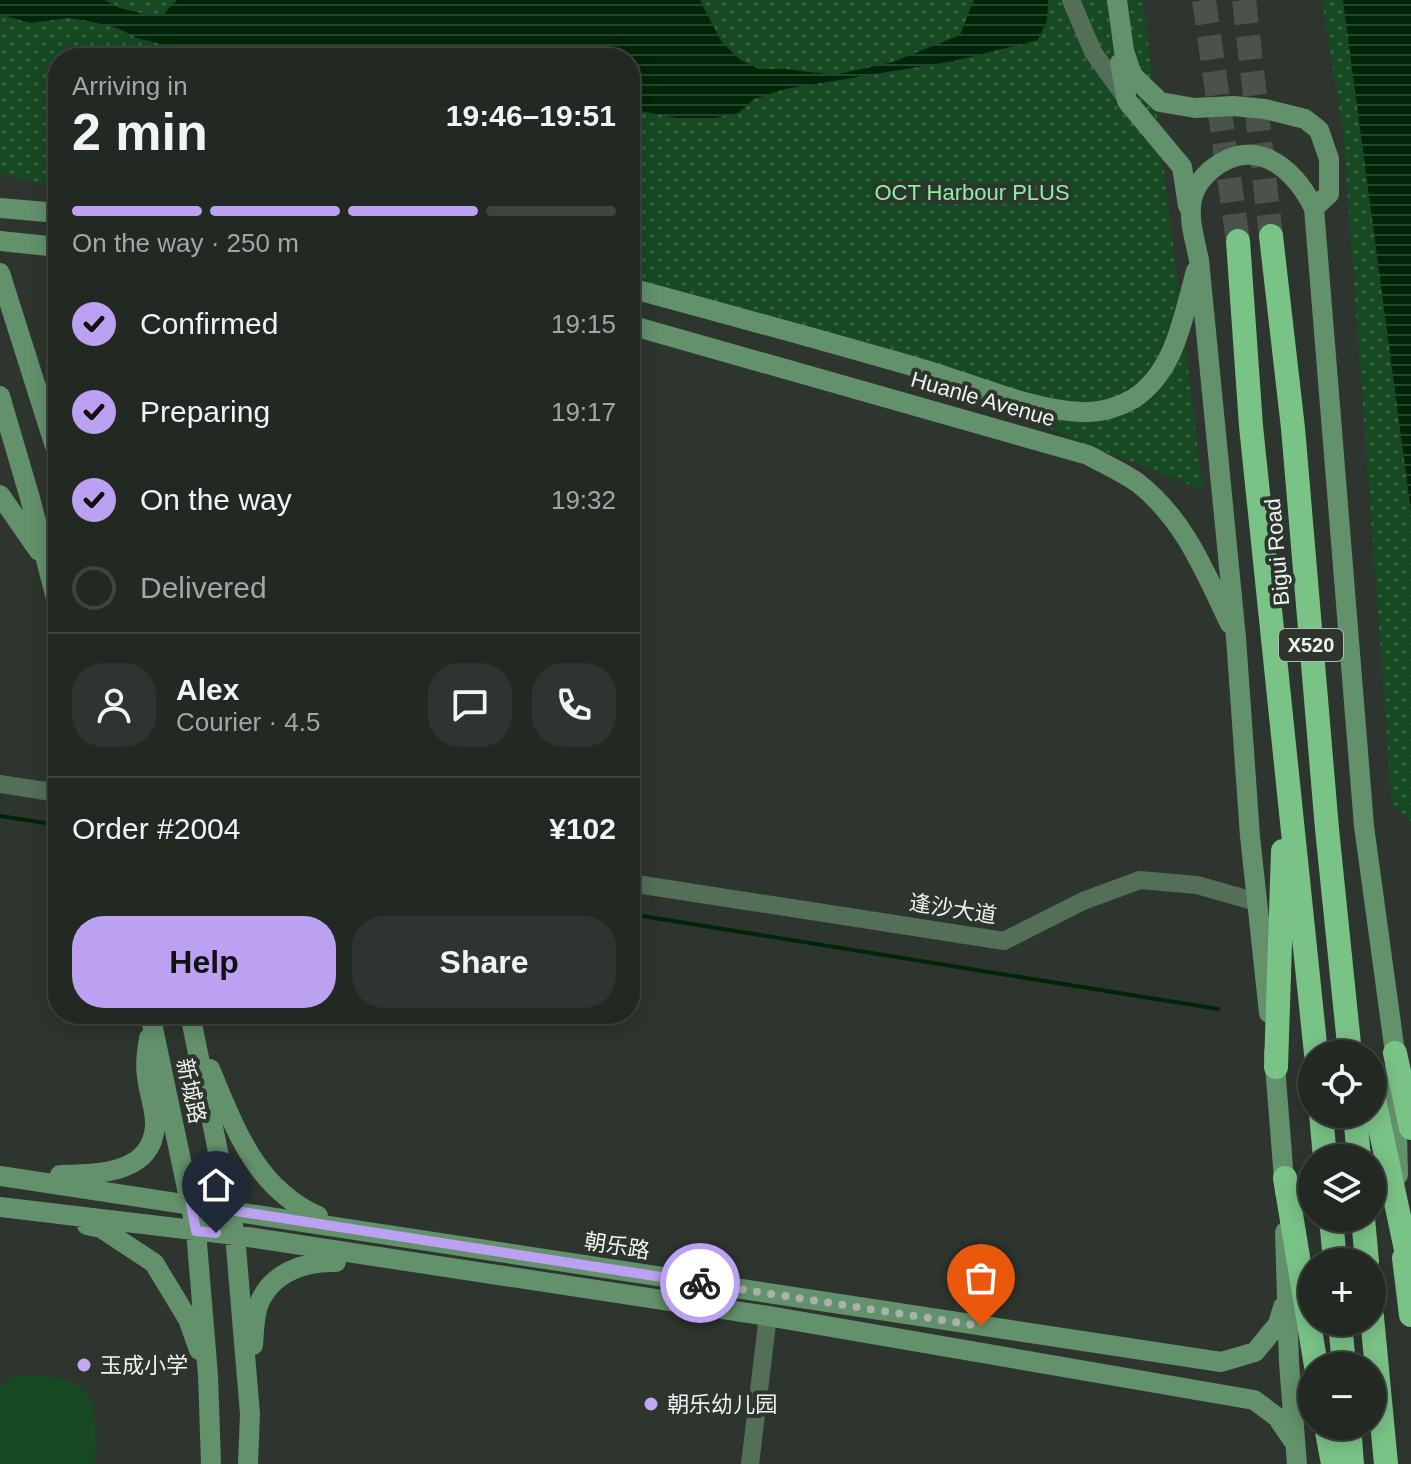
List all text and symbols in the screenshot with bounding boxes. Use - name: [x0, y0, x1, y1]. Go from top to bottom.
- text: Arriving in: [72, 71, 188, 101]
- text: 19:46–19:51: [446, 99, 616, 132]
- text: 2 min: [72, 103, 208, 161]
- park label: OCT Harbour PLUS: [874, 180, 1070, 205]
- text: On the way · 250 m: [72, 228, 299, 258]
- icon: check: [72, 302, 116, 346]
- text: Confirmed: [140, 307, 278, 340]
- text: 19:15: [551, 309, 616, 339]
- street label: Huanle Avenue: [908, 366, 1058, 432]
- icon: check: [72, 390, 116, 434]
- text: Preparing: [140, 395, 270, 428]
- text: 19:17: [551, 397, 616, 427]
- icon: check: [72, 478, 116, 522]
- text: On the way: [140, 483, 292, 516]
- text: 19:32: [551, 485, 616, 515]
- street label: Bigui Road: [1260, 497, 1294, 607]
- text: Delivered: [140, 571, 267, 604]
- road number: X520: [1279, 629, 1343, 661]
- button: person: [72, 663, 156, 747]
- button: chat: [428, 663, 512, 747]
- button: phone: [532, 663, 616, 747]
- text: Alex: [176, 673, 239, 706]
- text: Courier · 4.5: [176, 707, 321, 737]
- text: Order #2004: [72, 812, 240, 845]
- text: ¥102: [549, 812, 616, 845]
- street label: 逢沙大道: [908, 890, 998, 928]
- button: Help: [72, 916, 336, 1008]
- button: Share: [352, 916, 616, 1008]
- map controls: [1298, 1040, 1386, 1440]
- button: locate: [1298, 1040, 1386, 1128]
- street label: 新城路: [172, 1056, 210, 1126]
- button: layers: [1298, 1144, 1386, 1232]
- pin: [182, 1151, 250, 1233]
- icon: home: [194, 1163, 238, 1207]
- street label: 朝乐路: [582, 1228, 652, 1264]
- courier: [660, 1243, 740, 1323]
- pin: [947, 1244, 1015, 1326]
- button: +: [1298, 1248, 1386, 1336]
- icon: bag: [959, 1256, 1003, 1300]
- icon: bike: [678, 1261, 722, 1305]
- button: −: [1298, 1352, 1386, 1440]
- place label: 玉成小学: [100, 1353, 188, 1378]
- marker: 玉成小学: [75, 1356, 93, 1374]
- place label: 朝乐幼儿园: [667, 1392, 777, 1417]
- marker: 朝乐幼儿园: [642, 1395, 660, 1413]

